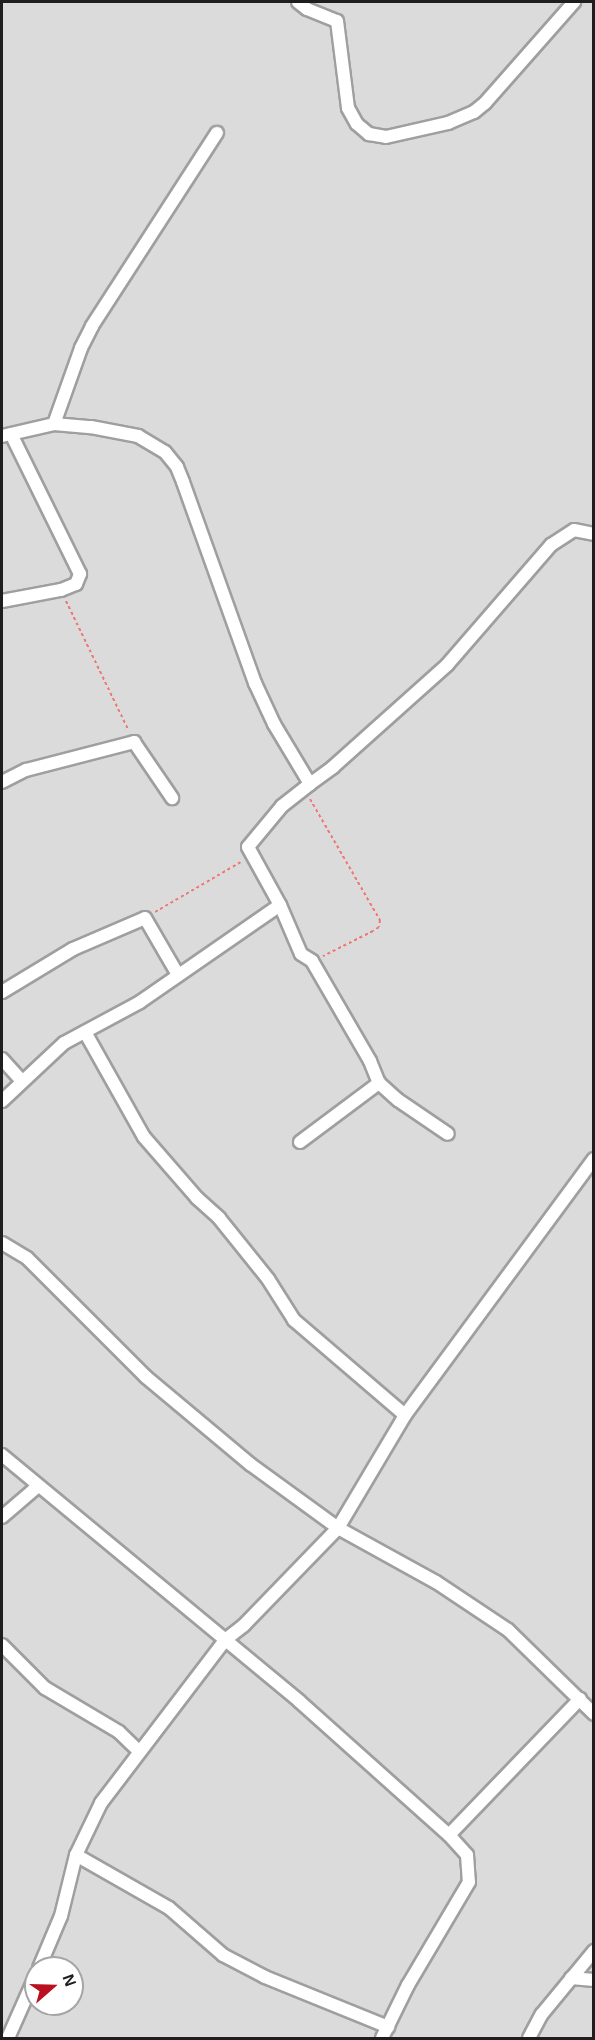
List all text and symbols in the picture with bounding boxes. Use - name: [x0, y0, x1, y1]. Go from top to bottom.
- north arrow: [24, 1956, 84, 2016]
- text: N: [60, 1972, 79, 1989]

